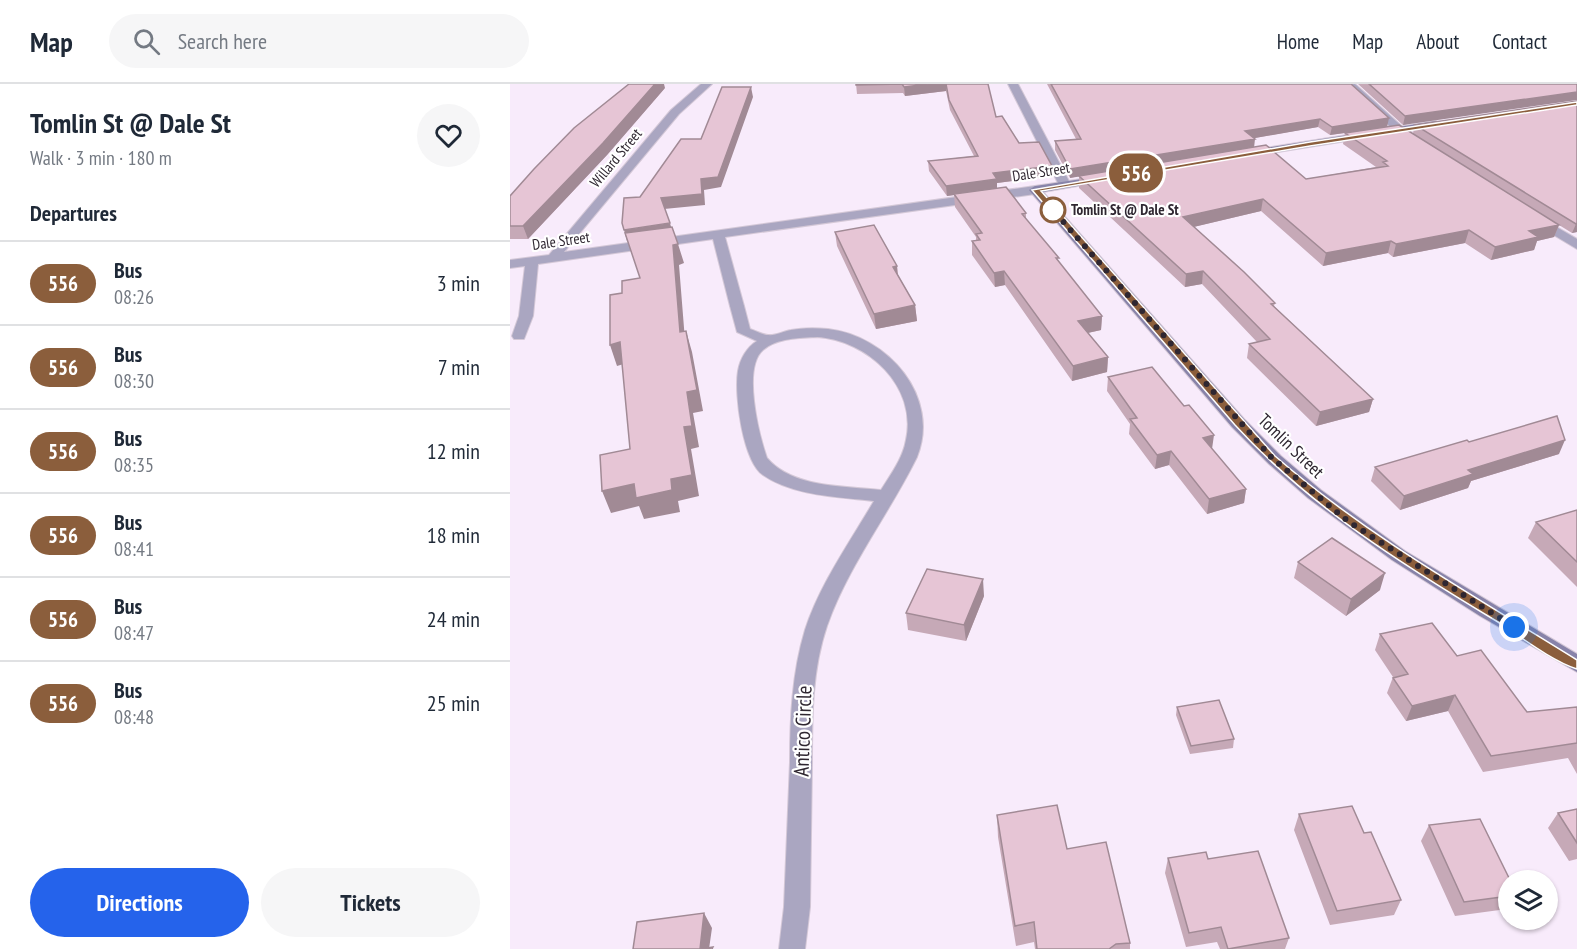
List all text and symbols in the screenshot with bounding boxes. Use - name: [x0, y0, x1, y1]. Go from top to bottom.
- search box: [109, 14, 529, 68]
- text: Map: [30, 23, 73, 60]
- icon: search: [130, 25, 163, 58]
- text: Search here: [178, 27, 267, 55]
- text: Home: [1277, 28, 1319, 55]
- text: Map: [1352, 28, 1383, 55]
- text: About: [1416, 28, 1459, 55]
- text: Contact: [1492, 28, 1547, 55]
- text: Tomlin St @ Dale St: [30, 104, 231, 141]
- button: heart: [417, 104, 480, 167]
- street label: Willard Street: [585, 124, 646, 191]
- text: Walk · 3 min · 180 m: [30, 145, 172, 171]
- line badge: 556: [1102, 154, 1170, 193]
- street label: Dale Street: [1011, 158, 1071, 185]
- text: 556: [1121, 160, 1151, 187]
- marker: Tomlin St @ Dale St: [1040, 197, 1066, 223]
- text: Departures: [30, 199, 117, 227]
- place label: Tomlin St @ Dale St: [1071, 200, 1179, 219]
- street label: Dale Street: [531, 227, 591, 254]
- text: Bus: [114, 256, 142, 284]
- text: 3 min: [437, 269, 480, 297]
- text: 556: [48, 270, 78, 297]
- text: 08:26: [114, 284, 154, 310]
- text: Bus: [114, 340, 142, 368]
- text: 7 min: [438, 353, 480, 381]
- text: 556: [48, 354, 78, 381]
- text: 08:30: [114, 368, 154, 394]
- street label: Tomlin Street: [1254, 409, 1329, 483]
- text: Bus: [114, 424, 142, 452]
- text: 12 min: [427, 437, 480, 465]
- text: 556: [48, 438, 78, 465]
- text: 08:35: [114, 452, 154, 478]
- text: Bus: [114, 508, 142, 536]
- text: 18 min: [427, 521, 480, 549]
- text: 556: [48, 522, 78, 549]
- text: 08:41: [114, 536, 154, 562]
- text: Bus: [114, 592, 142, 620]
- text: 24 min: [427, 605, 480, 633]
- text: 556: [48, 606, 78, 633]
- your location: [1499, 612, 1529, 642]
- text: 08:47: [114, 620, 154, 646]
- text: Bus: [114, 676, 142, 704]
- street label: Antico Circle: [787, 685, 818, 777]
- text: 25 min: [427, 689, 480, 717]
- text: 556: [48, 690, 78, 717]
- text: 08:48: [114, 704, 154, 730]
- button: Directions: [30, 868, 249, 937]
- button: Tickets: [261, 868, 480, 937]
- map controls: [1498, 870, 1558, 930]
- button: layers: [1498, 870, 1558, 930]

